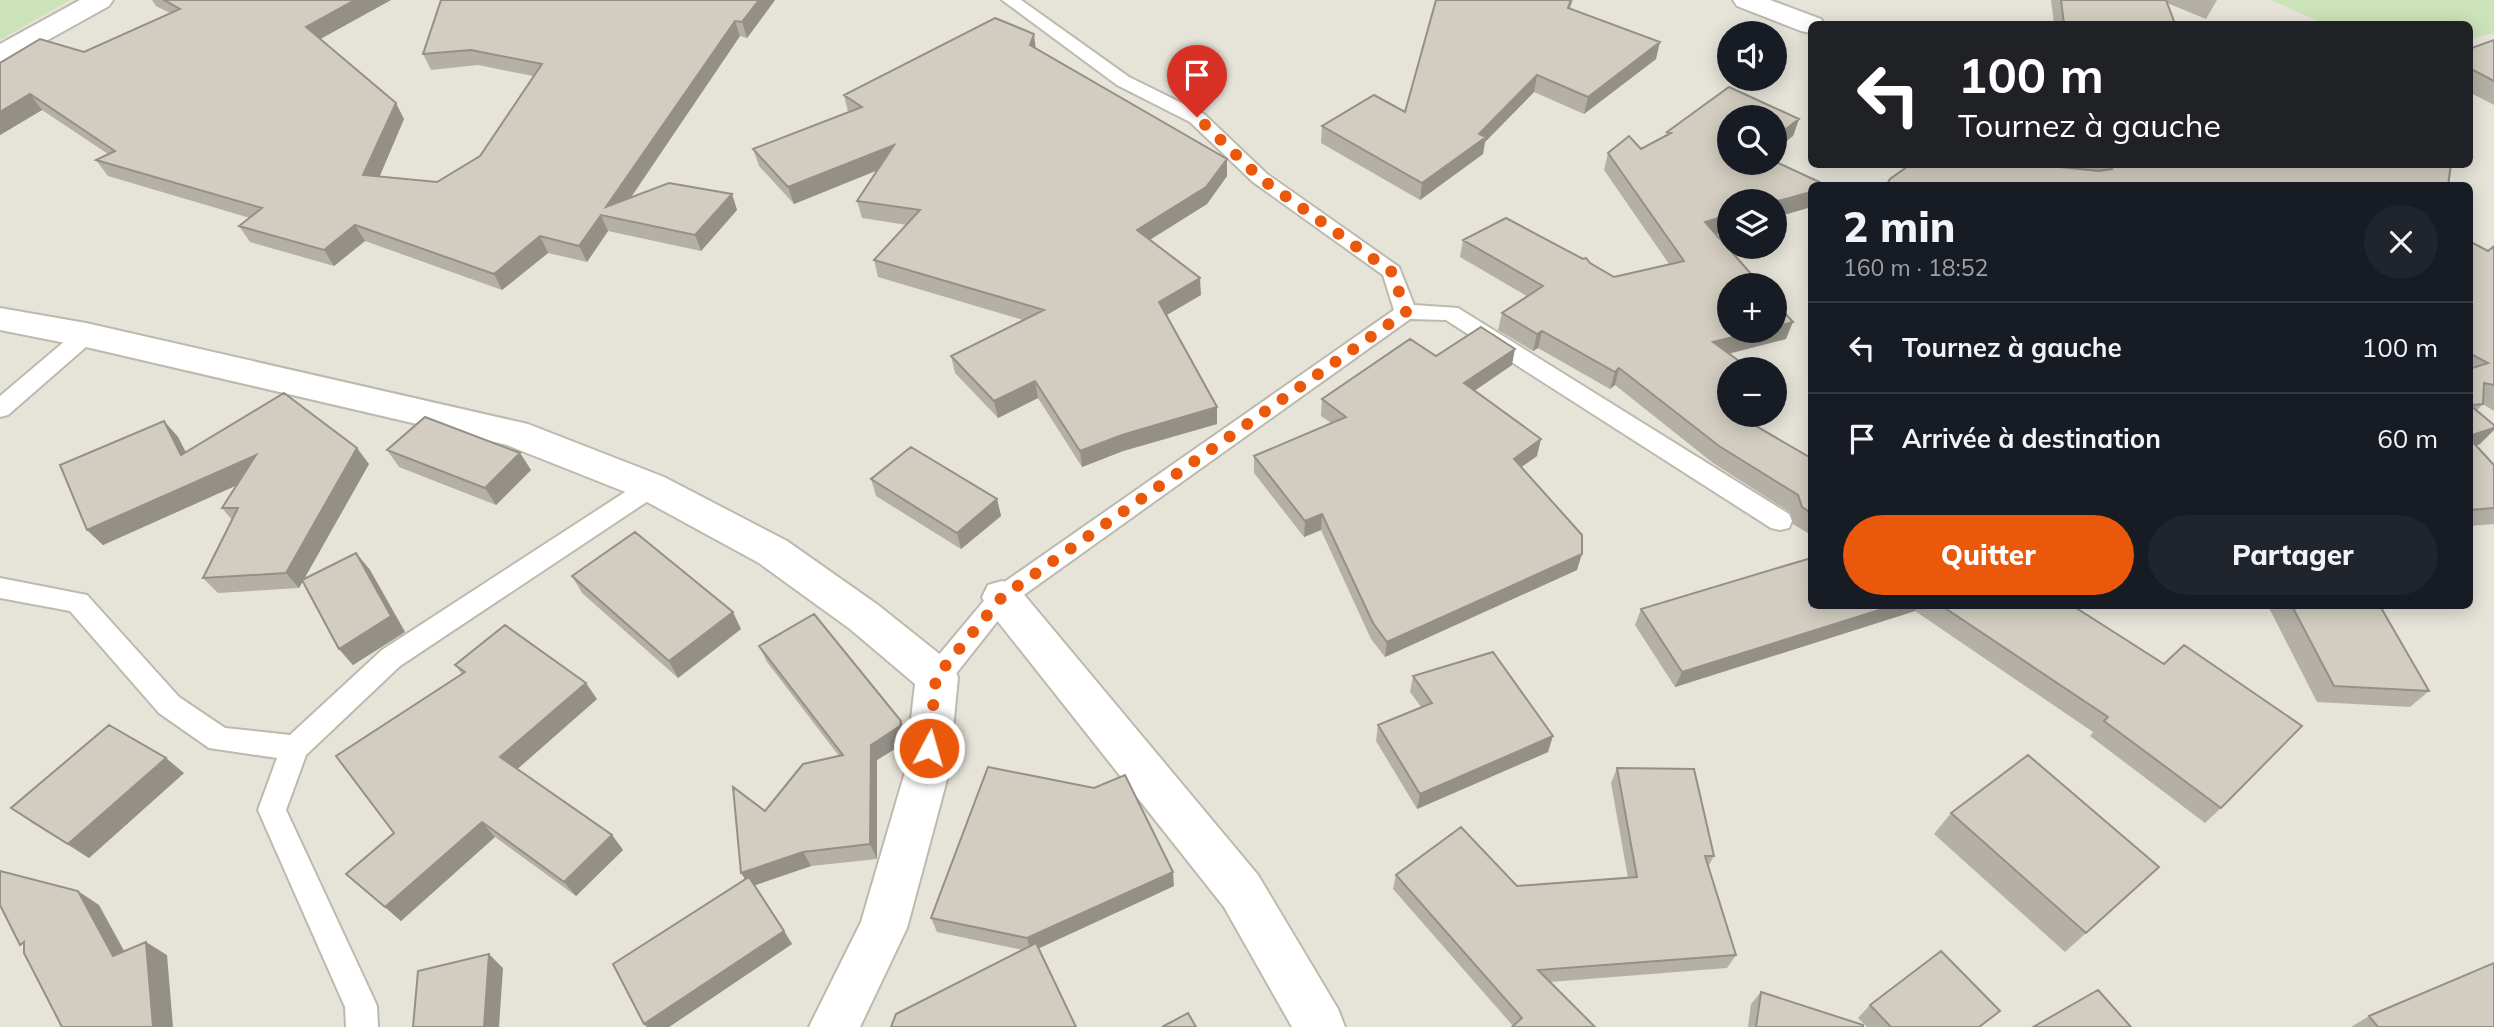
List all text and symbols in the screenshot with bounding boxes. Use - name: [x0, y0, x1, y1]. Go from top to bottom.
- map controls: [1717, 21, 1787, 427]
- button: sound: [1717, 21, 1787, 91]
- text: 100 m: [1958, 44, 2104, 105]
- pin: [1167, 45, 1227, 117]
- icon: left: [1843, 49, 1934, 140]
- icon: arrive: [1178, 56, 1216, 94]
- button: search: [1717, 105, 1787, 175]
- text: Tournez à gauche: [1958, 105, 2221, 145]
- button: layers: [1717, 189, 1787, 259]
- text: 2 min: [1843, 200, 1956, 253]
- button: close: [2364, 205, 2438, 279]
- text: 160 m · 18:52: [1843, 253, 1988, 282]
- button: +: [1717, 273, 1787, 343]
- icon: left: [1843, 329, 1881, 367]
- text: Tournez à gauche: [1902, 331, 2122, 364]
- text: 100 m: [2362, 331, 2438, 364]
- button: −: [1717, 357, 1787, 427]
- icon: arrive: [1843, 420, 1881, 458]
- text: Arrivée à destination: [1902, 422, 2161, 455]
- text: 60 m: [2377, 422, 2438, 455]
- button: Quitter: [1843, 515, 2134, 595]
- button: Partager: [2148, 515, 2438, 595]
- position arrow: [892, 711, 966, 785]

